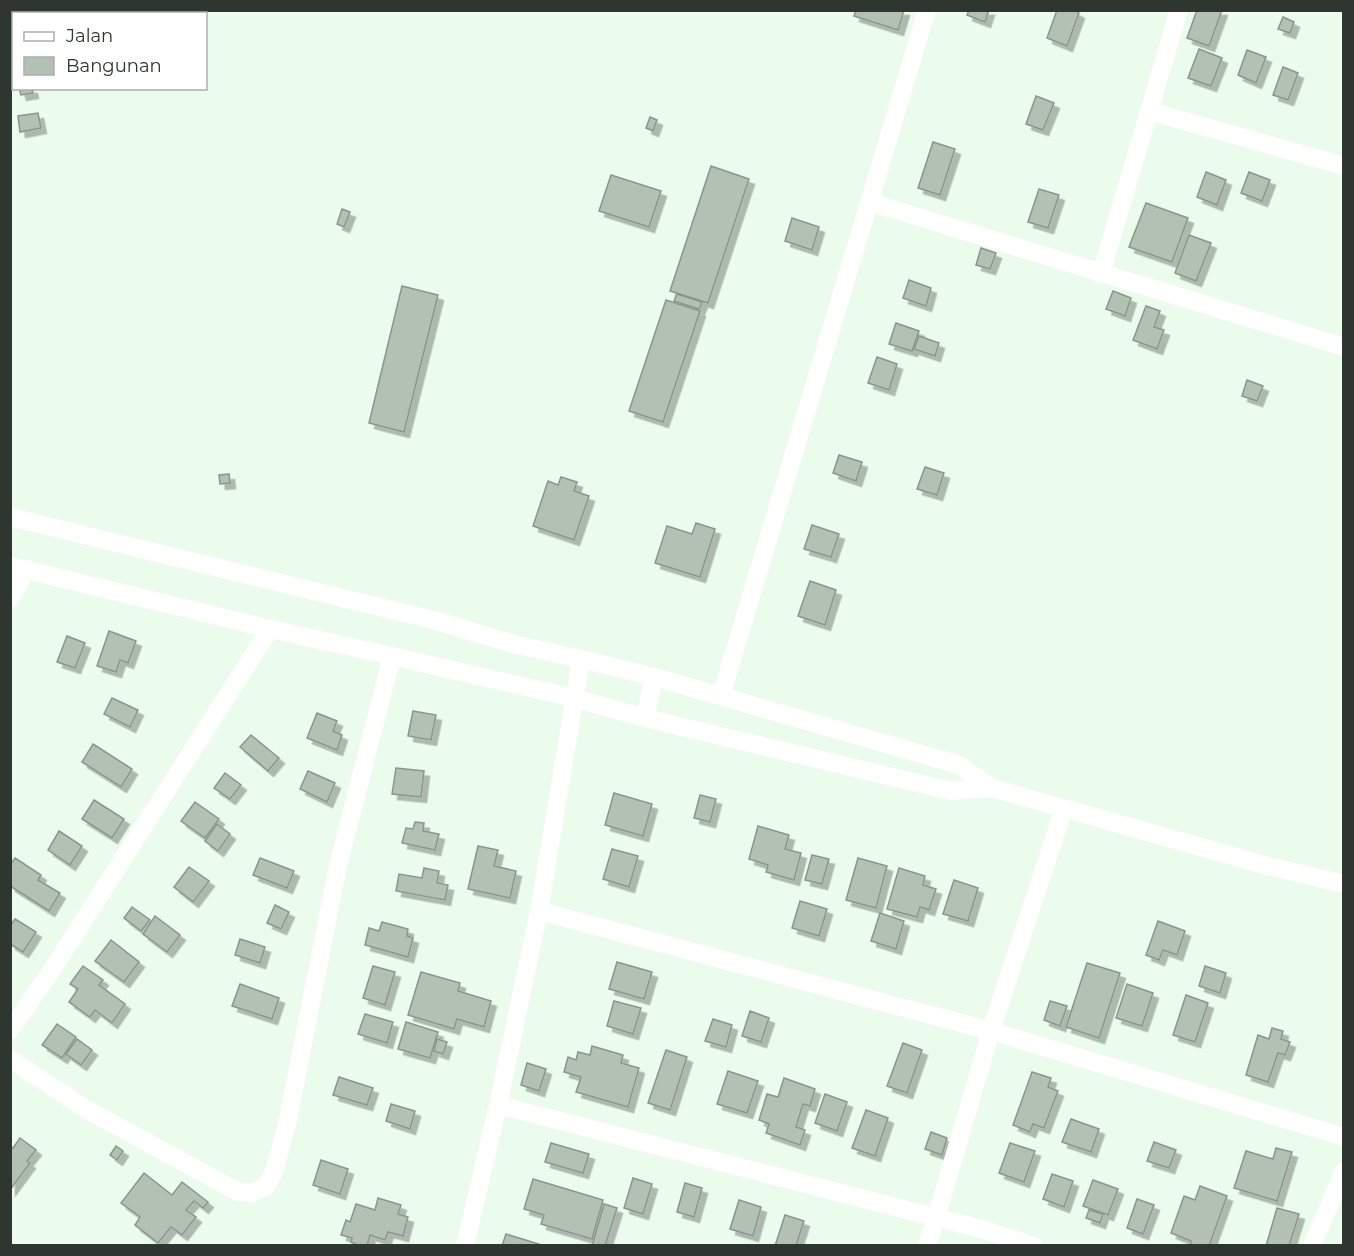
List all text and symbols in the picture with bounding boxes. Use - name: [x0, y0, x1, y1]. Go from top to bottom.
- legend: [12, 12, 207, 90]
- text: Jalan: [65, 25, 113, 47]
- text: Bangunan: [66, 55, 162, 77]

